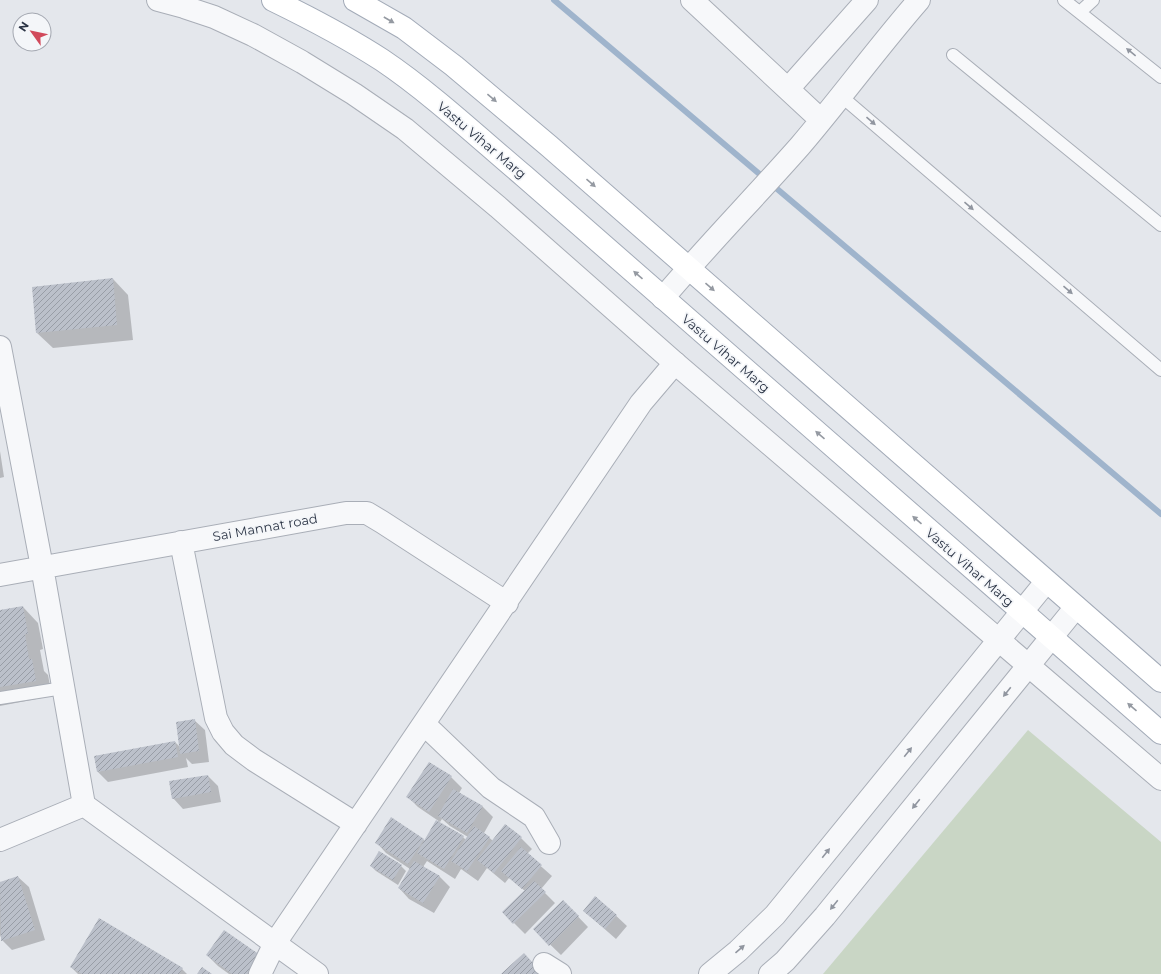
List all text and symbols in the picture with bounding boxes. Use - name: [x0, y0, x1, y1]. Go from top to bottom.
- north arrow: [12, 12, 52, 52]
- one-way arrow: [383, 16, 395, 23]
- text: N: [15, 19, 32, 34]
- one-way arrow: [1125, 48, 1136, 57]
- one-way arrow: [487, 94, 497, 103]
- street label: Vastu Vihar Marg: [434, 98, 530, 182]
- one-way arrow: [865, 117, 876, 126]
- one-way arrow: [586, 178, 596, 187]
- one-way arrow: [964, 201, 975, 210]
- one-way arrow: [632, 271, 643, 280]
- one-way arrow: [705, 282, 714, 291]
- one-way arrow: [1063, 286, 1074, 295]
- street label: Vastu Vihar Marg: [679, 310, 773, 396]
- one-way arrow: [814, 430, 825, 439]
- street label: Sai Mannat road: [211, 510, 319, 544]
- one-way arrow: [912, 516, 923, 525]
- street label: Vastu Vihar Marg: [923, 524, 1017, 610]
- one-way arrow: [1002, 687, 1011, 697]
- one-way arrow: [1126, 703, 1137, 712]
- one-way arrow: [904, 746, 913, 757]
- one-way arrow: [912, 798, 920, 809]
- one-way arrow: [822, 847, 831, 858]
- one-way arrow: [830, 899, 838, 910]
- one-way arrow: [734, 945, 745, 954]

